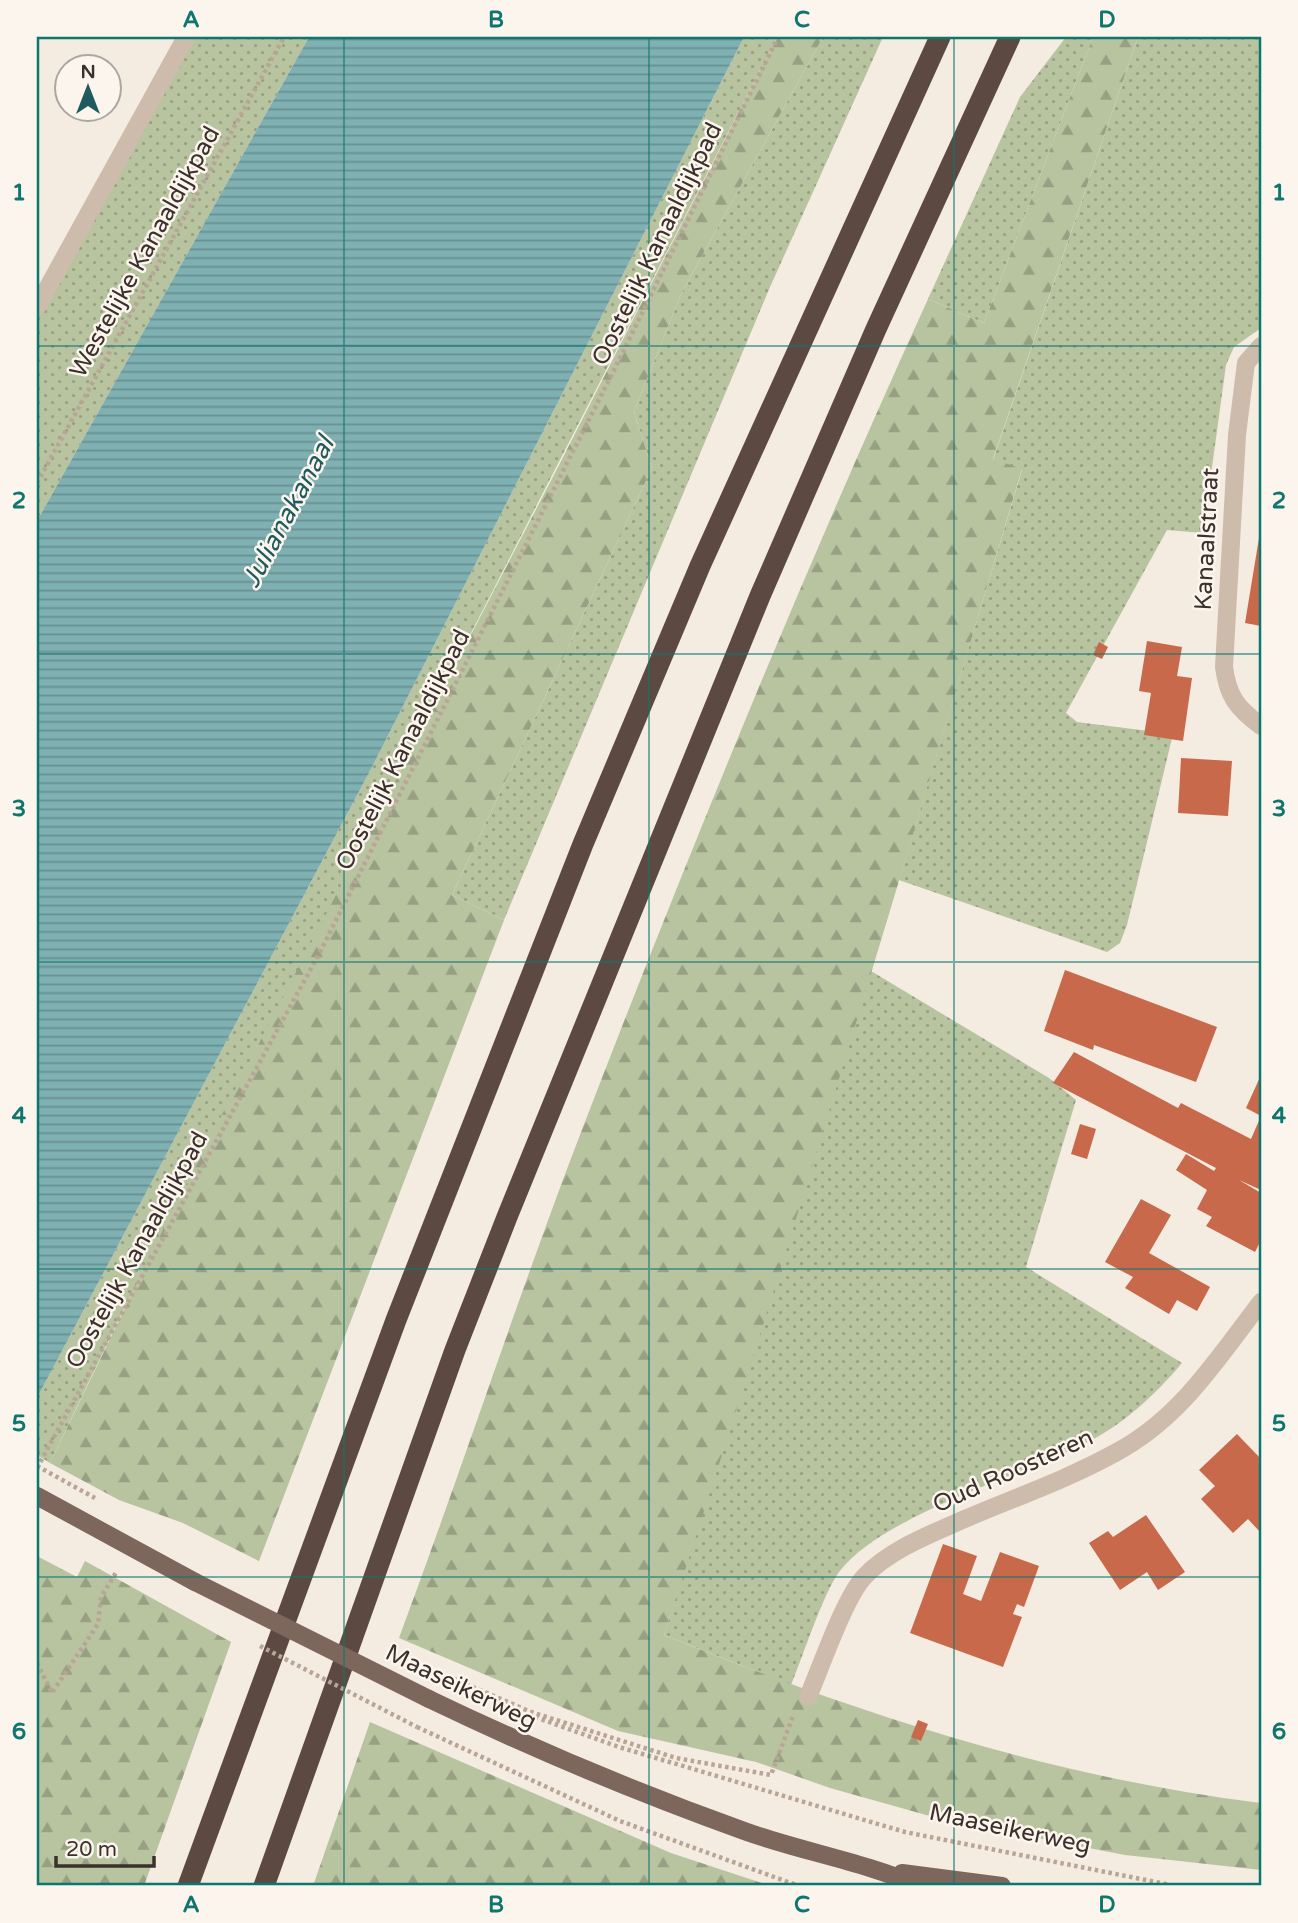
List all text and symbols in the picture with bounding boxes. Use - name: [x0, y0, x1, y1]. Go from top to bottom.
- text: A: [182, 6, 200, 34]
- text: B: [488, 6, 504, 34]
- text: C: [794, 6, 810, 34]
- text: D: [1098, 6, 1116, 34]
- north arrow: [52, 52, 122, 122]
- text: N: [80, 61, 96, 83]
- street label: Oostelijk Kanaaldijkpad: [586, 118, 728, 370]
- street label: Westelijke Kanaaldijkpad: [64, 121, 226, 383]
- text: 1: [12, 179, 26, 207]
- text: 1: [1272, 179, 1286, 207]
- water label: Julianakanaal: [235, 428, 342, 593]
- street label: Kanaalstraat: [1189, 467, 1225, 611]
- text: 2: [12, 487, 26, 515]
- text: 2: [1272, 487, 1286, 515]
- street label: Oostelijk Kanaaldijkpad: [330, 625, 476, 875]
- text: 3: [12, 795, 26, 823]
- text: 3: [1272, 795, 1286, 823]
- text: 4: [12, 1102, 27, 1130]
- text: 4: [1272, 1102, 1287, 1130]
- street label: Oostelijk Kanaaldijkpad: [60, 1127, 214, 1373]
- text: 5: [12, 1410, 26, 1438]
- text: 5: [1272, 1410, 1286, 1438]
- street label: Oud Roosteren: [928, 1423, 1098, 1519]
- street label: Maaseikerweg: [381, 1638, 541, 1736]
- text: 6: [12, 1718, 26, 1746]
- text: 6: [1272, 1718, 1286, 1746]
- street label: Maaseikerweg: [927, 1798, 1093, 1860]
- scale bar: [56, 1825, 154, 1869]
- text: 20 m: [66, 1837, 117, 1862]
- text: A: [182, 1891, 200, 1919]
- text: B: [488, 1891, 504, 1919]
- text: C: [794, 1891, 810, 1919]
- text: D: [1098, 1891, 1116, 1919]

